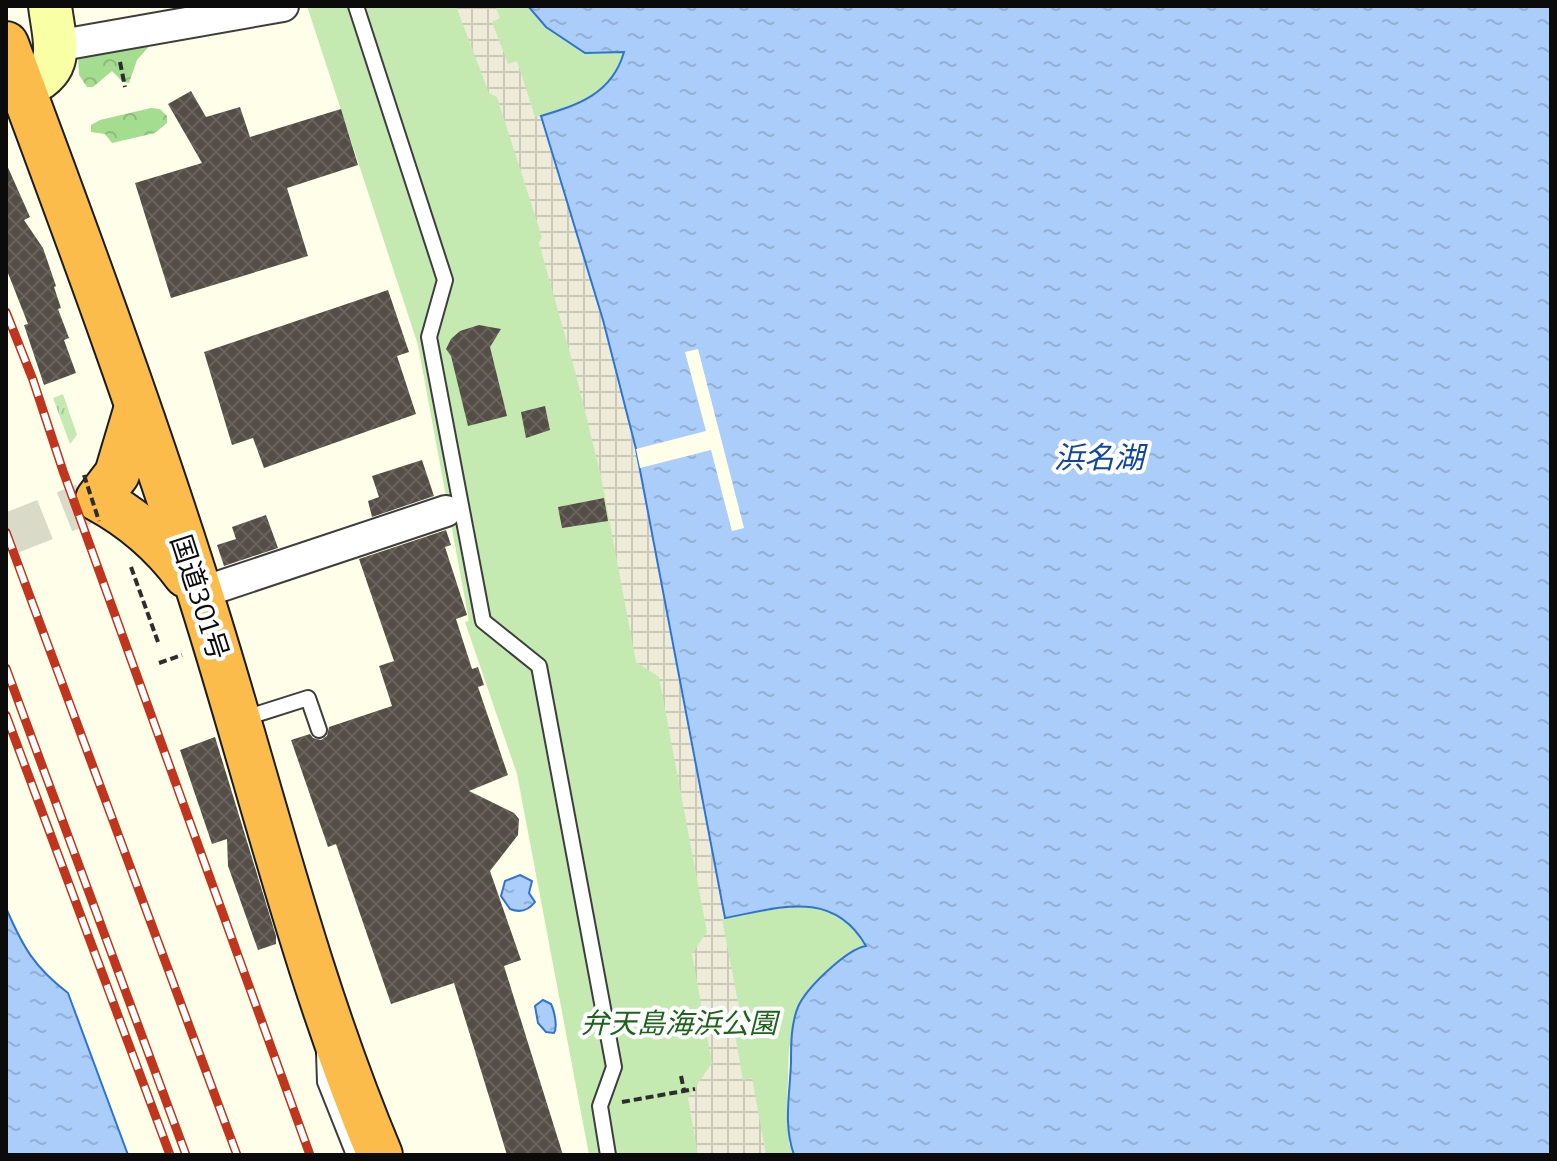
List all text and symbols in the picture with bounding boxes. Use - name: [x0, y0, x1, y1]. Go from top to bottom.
- water label: 浜名湖: [1054, 440, 1148, 476]
- street label: 国道301号: [164, 531, 235, 664]
- park label: 弁天島海浜公園: [581, 1007, 781, 1040]

